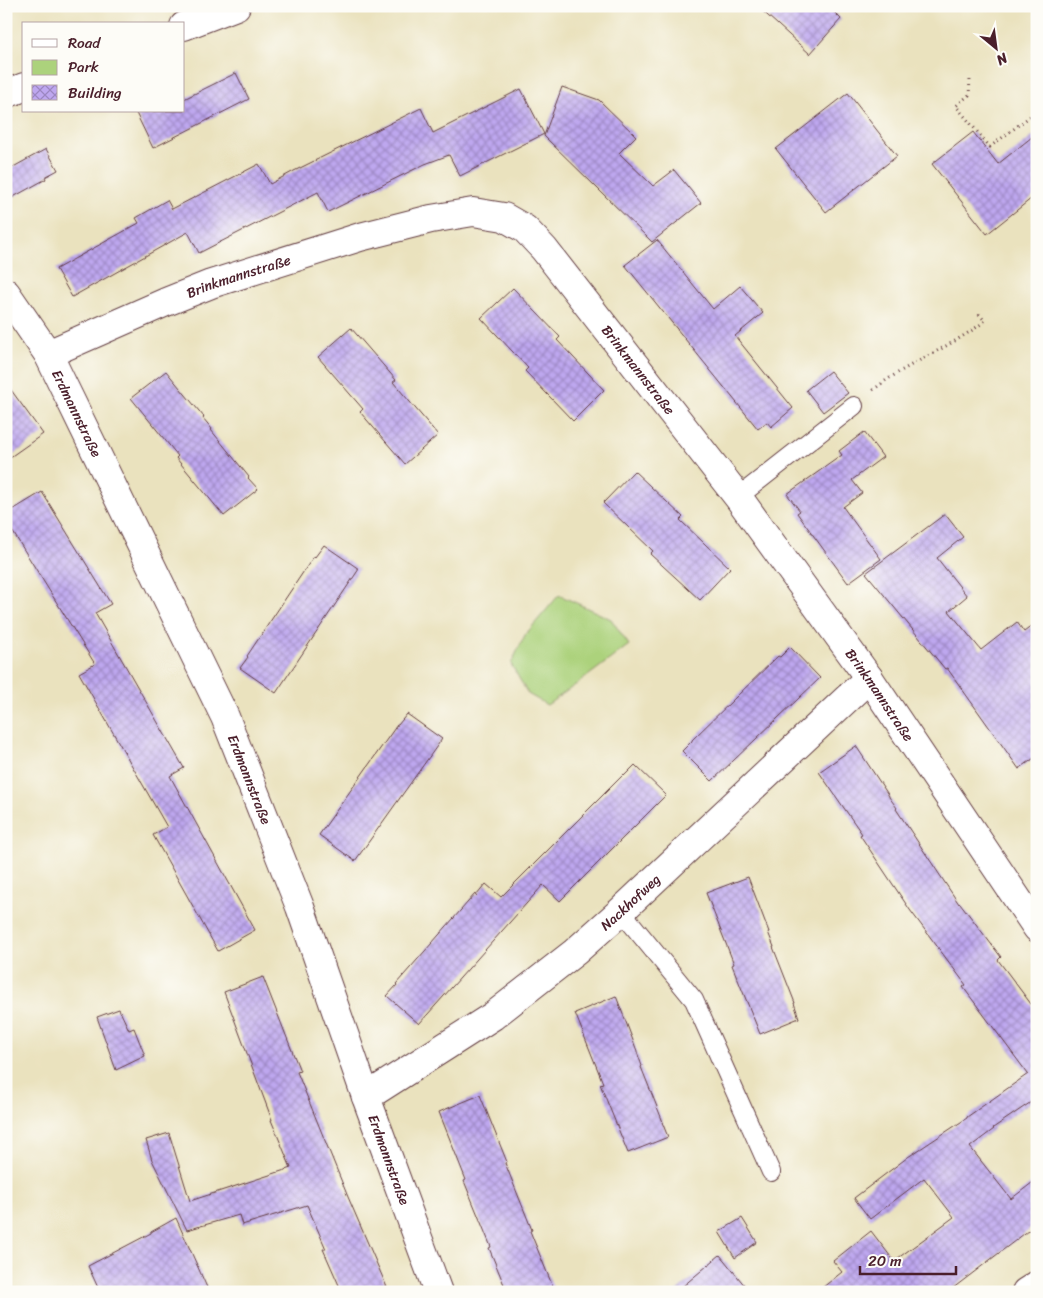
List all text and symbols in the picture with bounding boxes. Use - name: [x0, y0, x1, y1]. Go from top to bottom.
- legend: [22, 22, 185, 112]
- north arrow: [970, 22, 1020, 72]
- text: Road: [68, 30, 101, 56]
- text: N: [991, 45, 1013, 72]
- text: Park: [68, 54, 99, 80]
- text: Building: [68, 80, 122, 106]
- street label: Brinkmannstraße: [182, 247, 294, 305]
- street label: Brinkmannstraße: [595, 319, 682, 420]
- street label: Erdmannstraße: [45, 365, 109, 462]
- street label: Brinkmannstraße: [839, 643, 921, 747]
- street label: Erdmannstraße: [221, 731, 279, 828]
- street label: Nackhofweg: [594, 867, 666, 937]
- street label: Erdmannstraße: [361, 1111, 417, 1209]
- scale bar: [860, 1243, 957, 1275]
- text: 20 m: [868, 1248, 902, 1274]

